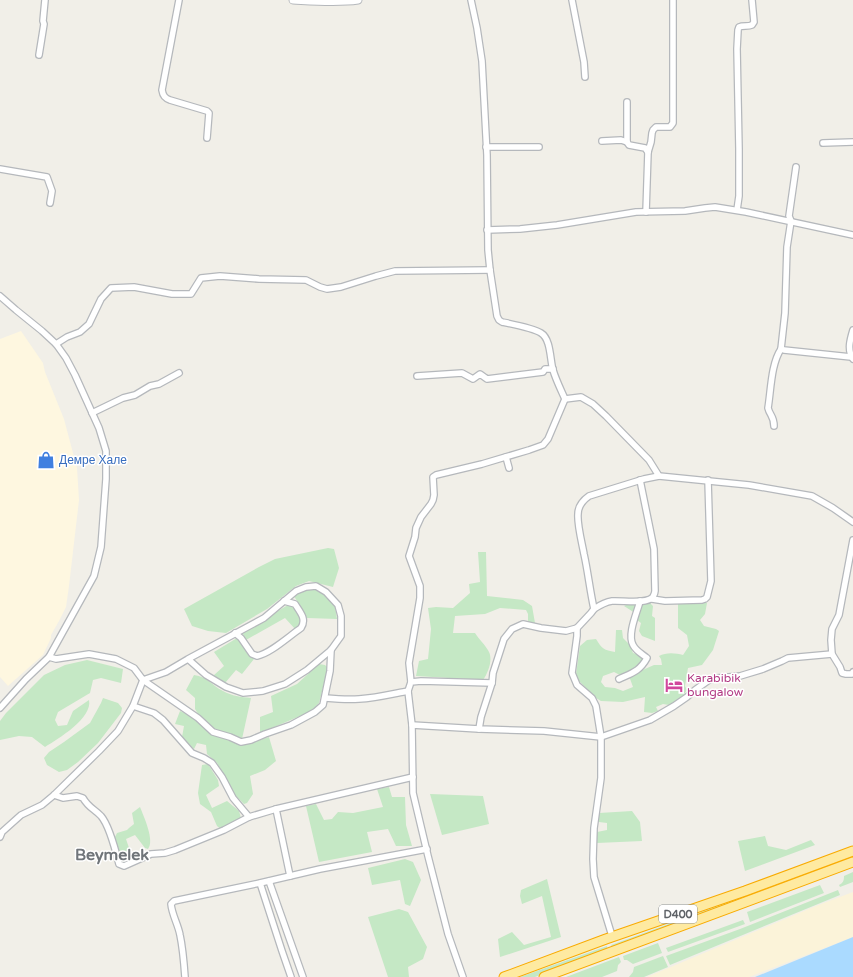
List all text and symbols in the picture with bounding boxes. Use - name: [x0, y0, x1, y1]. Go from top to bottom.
- shop icon: Демре Хале: [36, 450, 56, 470]
- place label: Демре Хале: [59, 453, 127, 467]
- place label: Karabibik bungalow: [687, 671, 744, 699]
- hotel icon: Karabibik bungalow: [664, 675, 684, 695]
- district label: Beymelek: [75, 845, 149, 865]
- road number: D400: [659, 905, 697, 923]

